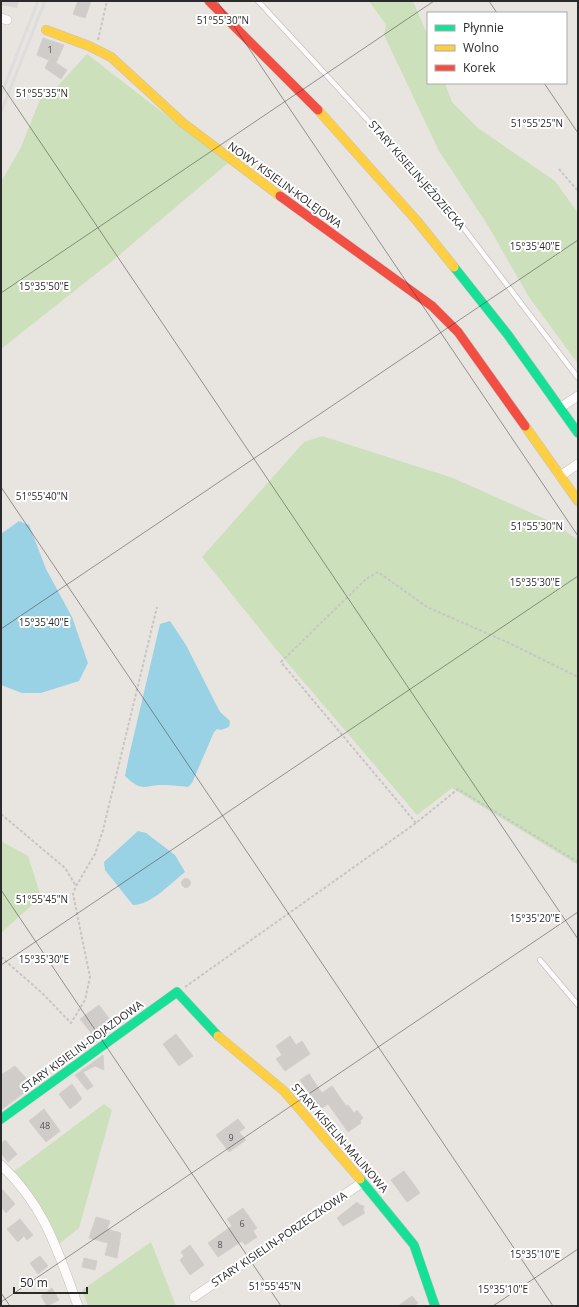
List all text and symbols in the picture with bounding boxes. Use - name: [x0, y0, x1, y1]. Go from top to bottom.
- legend: [427, 12, 567, 84]
- text: 51°55'30"N: [197, 13, 249, 27]
- text: Płynnie: [463, 19, 504, 36]
- text: Wolno: [463, 39, 499, 56]
- house number: 1: [47, 43, 53, 56]
- text: Korek: [463, 59, 496, 76]
- text: 51°55'35"N: [16, 86, 68, 100]
- text: 51°55'25"N: [511, 116, 563, 130]
- street label: STARY KISIELIN-JEŹDZIECKA: [366, 117, 469, 232]
- street label: NOWY KISIELIN-KOLEJOWA: [225, 138, 345, 231]
- text: 15°35'40"E: [510, 239, 560, 253]
- text: 15°35'50"E: [19, 279, 69, 293]
- text: 51°55'40"N: [16, 489, 68, 503]
- text: 51°55'30"N: [511, 519, 563, 533]
- text: 15°35'30"E: [510, 575, 560, 589]
- text: 15°35'40"E: [19, 615, 69, 629]
- text: 51°55'45"N: [16, 892, 68, 906]
- text: 15°35'20"E: [510, 911, 560, 925]
- text: 15°35'30"E: [19, 952, 69, 966]
- street label: STARY KISIELIN-DOJAZDOWA: [18, 996, 146, 1095]
- street label: STARY KISIELIN-MALINOWA: [289, 1080, 392, 1195]
- house number: 48: [40, 1119, 50, 1132]
- house number: 9: [228, 1131, 234, 1144]
- street label: STARY KISIELIN-PORZECZKOWA: [208, 1187, 349, 1290]
- house number: 6: [239, 1217, 245, 1230]
- house number: 8: [217, 1238, 223, 1251]
- text: 15°35'10"E: [510, 1247, 560, 1261]
- scale bar: [14, 1269, 87, 1295]
- text: 50 m: [20, 1274, 48, 1291]
- text: 51°55'45"N: [249, 1279, 301, 1293]
- text: 15°35'10"E: [478, 1282, 528, 1296]

